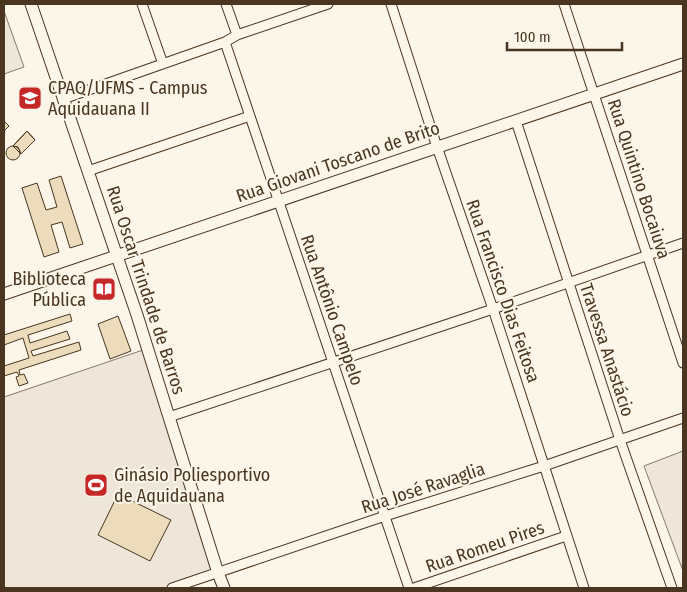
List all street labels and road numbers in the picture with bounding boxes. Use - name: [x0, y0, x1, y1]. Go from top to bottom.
- street label: Rua Quintino Bocaiuva: [603, 96, 675, 262]
- street label: Rua Giovani Toscano de Brito: [233, 117, 443, 207]
- street label: Rua Oscar Trindade de Barros: [102, 183, 190, 397]
- street label: Rua Francisco Dias Feitosa: [461, 197, 545, 386]
- street label: Rua Antônio Campelo: [296, 232, 368, 388]
- street label: Travessa Anastácio: [575, 281, 639, 419]
- street label: Rua José Ravaglia: [358, 458, 488, 518]
- street label: Rua Romeu Pires: [423, 516, 547, 578]

